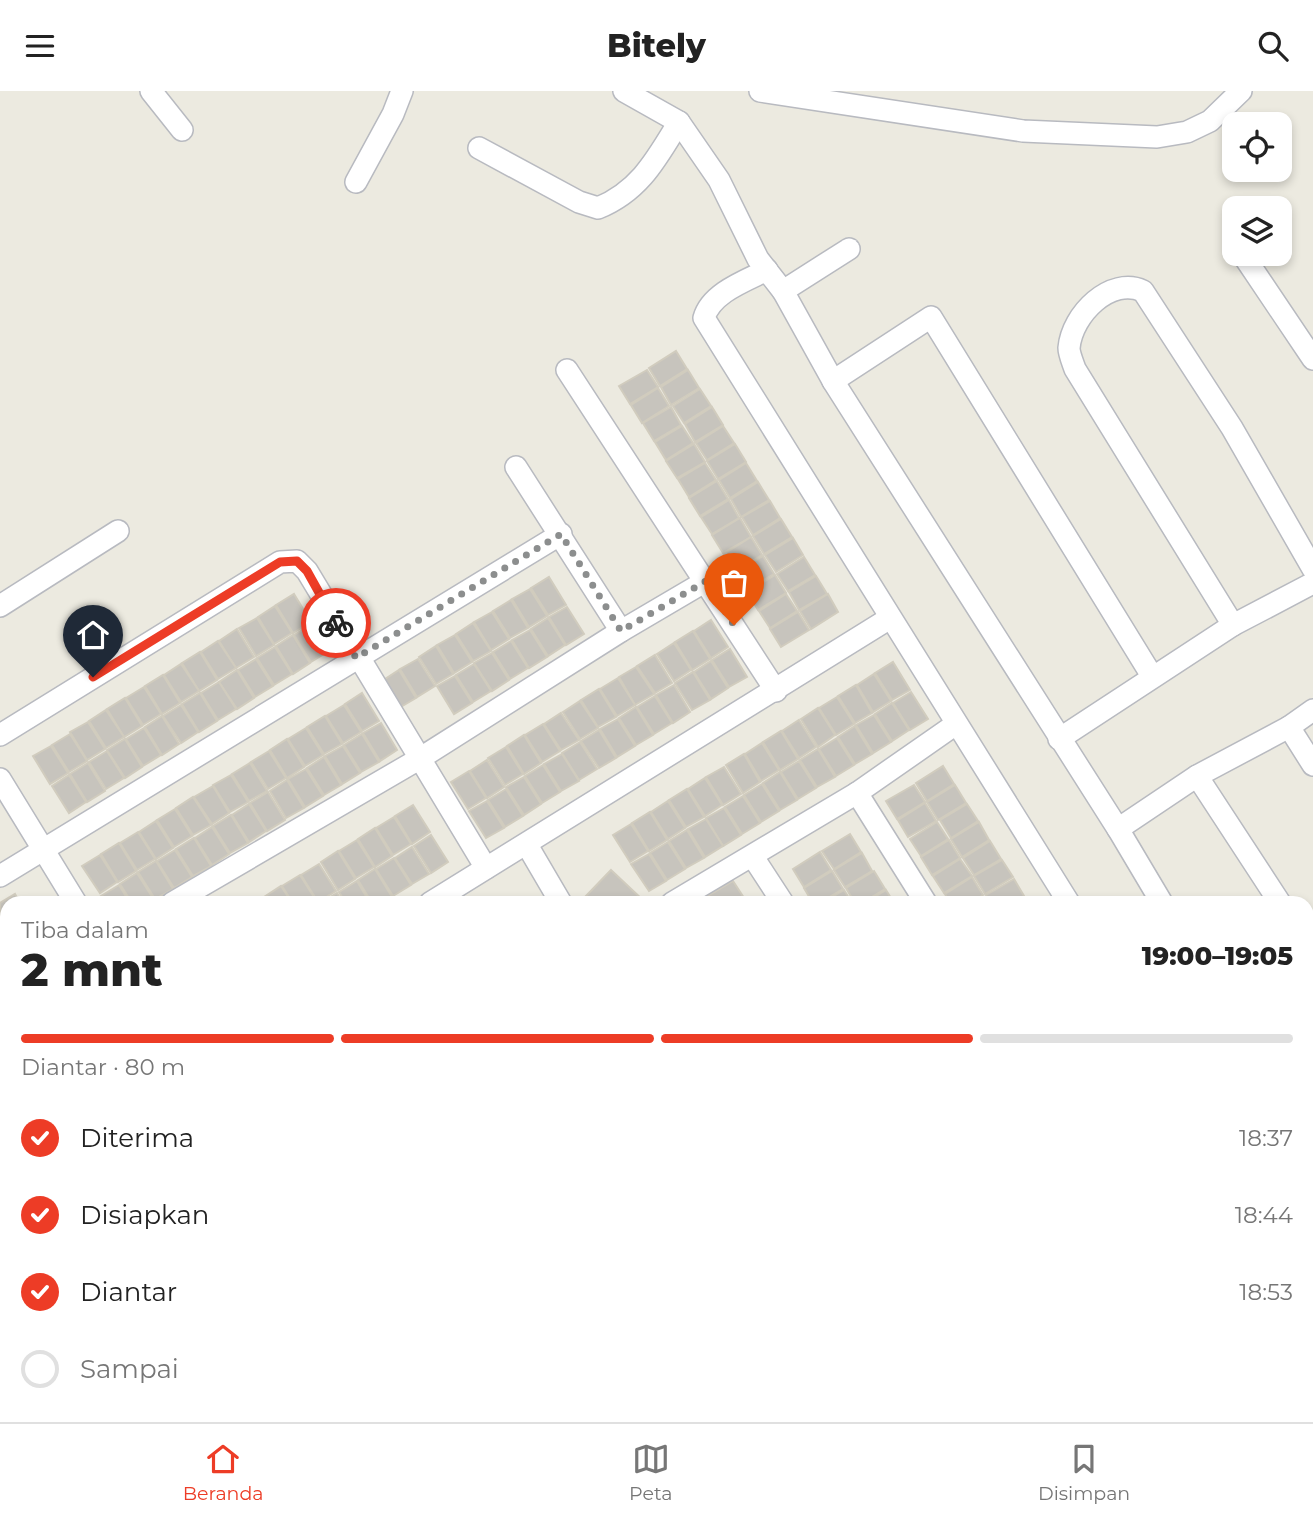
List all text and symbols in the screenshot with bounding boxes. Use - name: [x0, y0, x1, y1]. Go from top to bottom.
- text: Bitely: [607, 26, 706, 65]
- icon: menu: [21, 27, 59, 65]
- icon: search: [1254, 27, 1292, 65]
- map controls: [1222, 112, 1292, 266]
- button: locate: [1222, 112, 1292, 182]
- button: layers: [1222, 196, 1292, 266]
- pin: [704, 553, 764, 625]
- icon: bag: [715, 564, 753, 602]
- courier: [301, 588, 371, 658]
- icon: bike: [317, 604, 355, 642]
- pin: [63, 605, 123, 677]
- icon: home: [74, 616, 112, 654]
- text: Tiba dalam: [21, 916, 149, 944]
- text: 19:00–19:05: [1142, 940, 1293, 972]
- text: 2 mnt: [21, 941, 163, 998]
- text: Diantar · 80 m: [21, 1053, 185, 1081]
- icon: check: [21, 1119, 59, 1157]
- text: Diterima: [80, 1122, 194, 1154]
- text: 18:37: [1239, 1124, 1293, 1152]
- icon: check: [21, 1196, 59, 1234]
- text: Disiapkan: [80, 1199, 209, 1231]
- text: 18:44: [1235, 1201, 1293, 1229]
- icon: check: [21, 1273, 59, 1311]
- text: Diantar: [80, 1276, 177, 1308]
- text: 18:53: [1239, 1278, 1293, 1306]
- text: Sampai: [80, 1353, 179, 1385]
- tab: Beranda: [183, 1440, 264, 1505]
- tab: Peta: [629, 1440, 672, 1505]
- tab: Disimpan: [1038, 1440, 1130, 1505]

